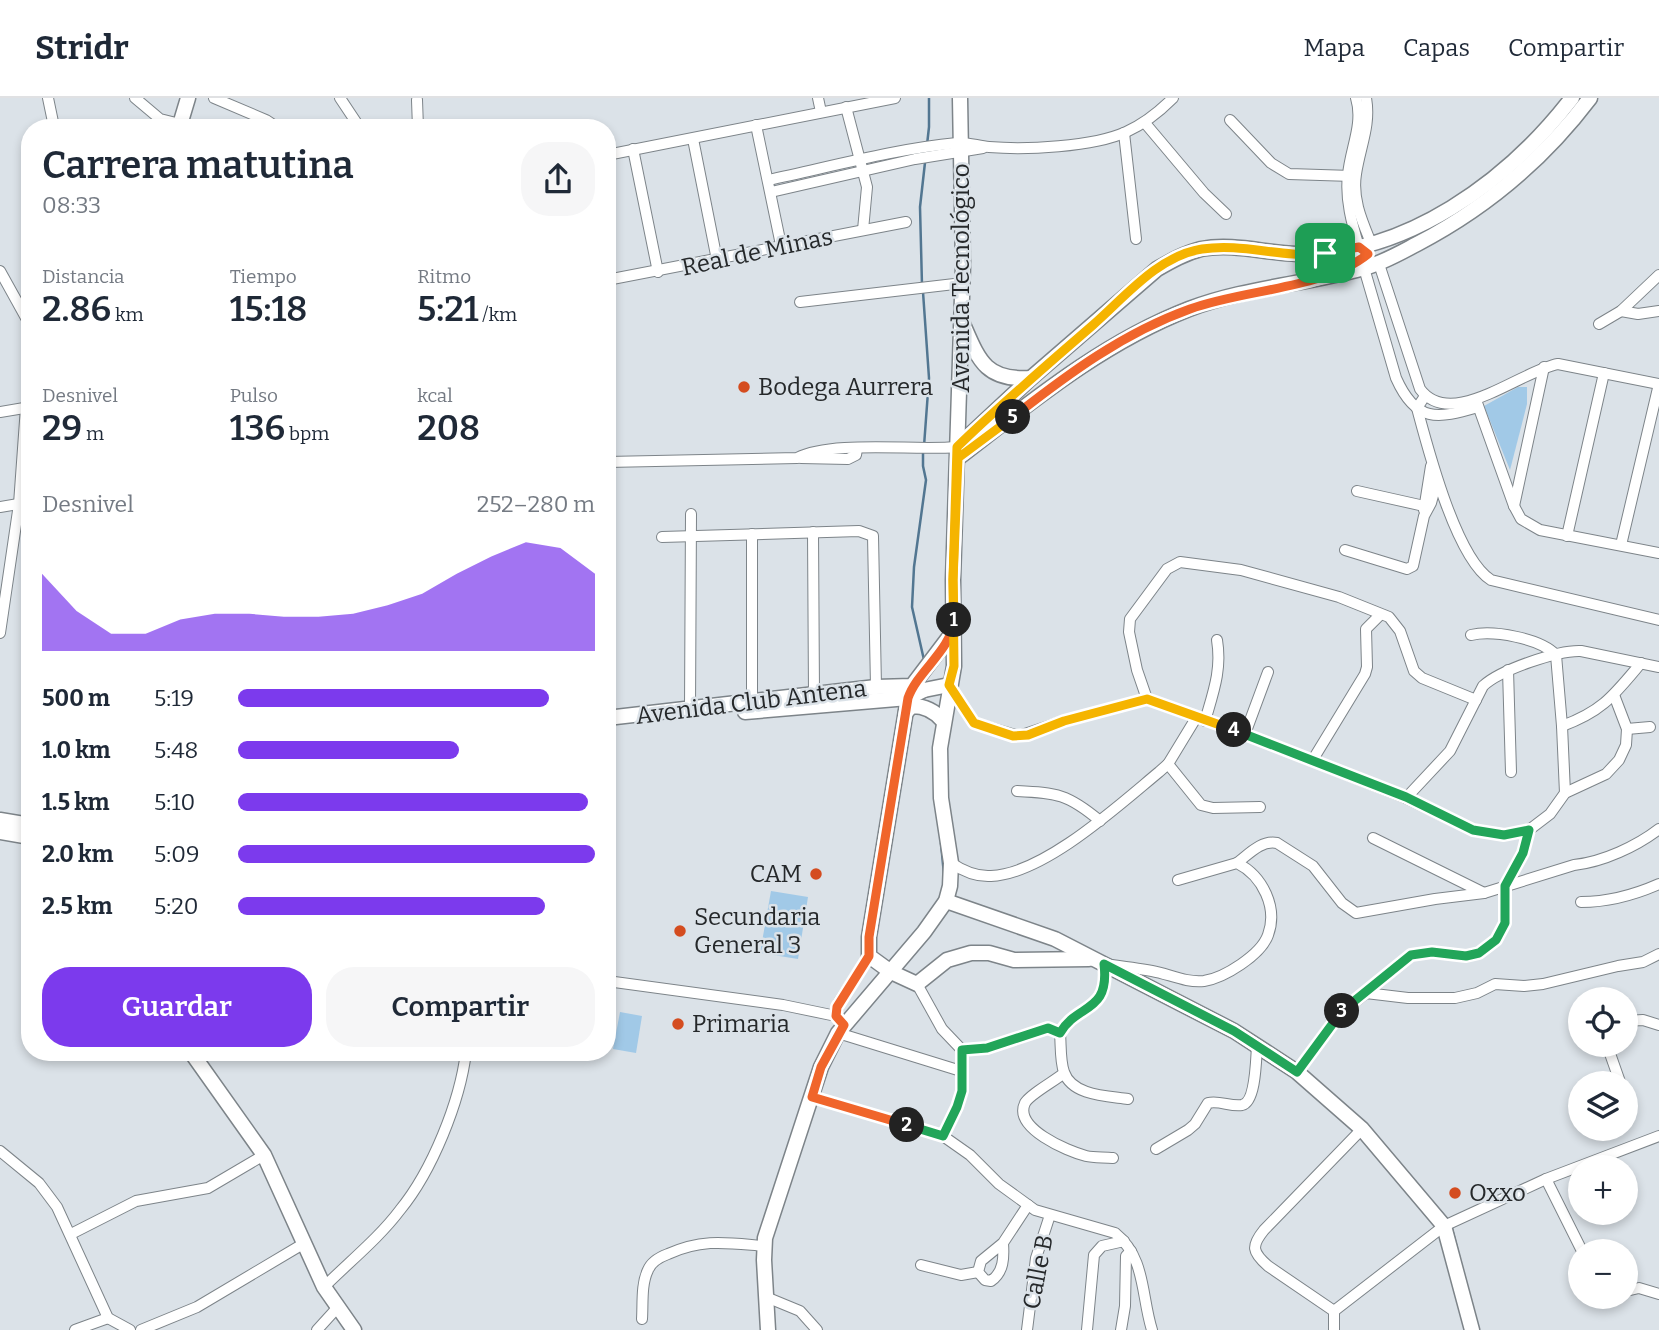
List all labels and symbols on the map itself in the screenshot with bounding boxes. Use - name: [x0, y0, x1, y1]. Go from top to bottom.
- street label: Avenida Tecnológico: [947, 164, 975, 392]
- street label: Real de Minas: [679, 222, 835, 282]
- pin: [1295, 223, 1355, 283]
- place label: Bodega Aurrera: [758, 373, 933, 401]
- marker: Bodega Aurrera: [736, 379, 752, 395]
- pin: 5: [996, 400, 1030, 434]
- pin: 1: [936, 602, 972, 638]
- street label: Avenida Club Antena: [634, 674, 868, 730]
- pin: 4: [1216, 712, 1252, 748]
- place label: CAM: [750, 860, 802, 888]
- marker: CAM: [808, 866, 824, 882]
- place label: Secundaria General 3: [694, 903, 820, 959]
- marker: Secundaria General 3: [672, 923, 688, 939]
- pin: 3: [1324, 993, 1360, 1028]
- place label: Primaria: [692, 1010, 790, 1038]
- marker: Primaria: [670, 1016, 686, 1032]
- pin: 2: [890, 1108, 925, 1142]
- place label: Oxxo: [1469, 1179, 1526, 1207]
- marker: Oxxo: [1447, 1185, 1463, 1201]
- street label: Calle B: [1017, 1232, 1059, 1312]

